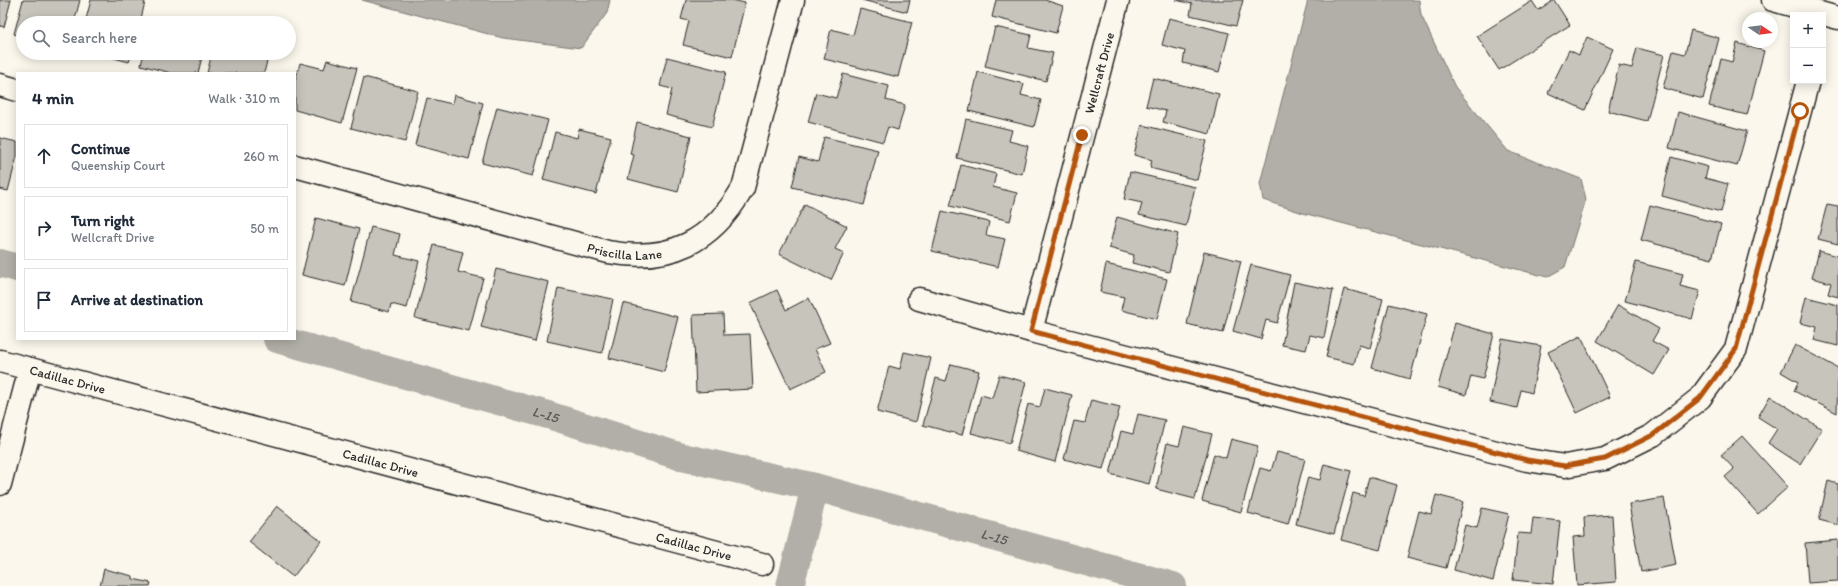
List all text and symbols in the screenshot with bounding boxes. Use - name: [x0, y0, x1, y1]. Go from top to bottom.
- north arrow: [1742, 12, 1778, 48]
- map controls: [1790, 12, 1826, 84]
- button: +: [1790, 12, 1826, 48]
- search box: [16, 16, 296, 60]
- icon: search: [30, 27, 52, 49]
- text: Search here: [62, 29, 137, 47]
- street label: Wellcraft Drive: [1081, 30, 1117, 115]
- button: −: [1790, 48, 1826, 84]
- text: 4 min: [32, 88, 74, 108]
- text: Walk · 310 m: [208, 91, 280, 106]
- route start: [1791, 102, 1809, 120]
- route end: [1073, 126, 1091, 144]
- text: Continue: [71, 140, 130, 158]
- icon: ahead: [33, 145, 55, 167]
- text: 260 m: [243, 149, 279, 164]
- text: Queenship Court: [71, 158, 165, 173]
- text: Turn right: [71, 212, 135, 230]
- icon: right: [33, 217, 55, 239]
- text: 50 m: [250, 221, 279, 236]
- text: Wellcraft Drive: [71, 230, 154, 245]
- street label: Priscilla Lane: [586, 239, 663, 262]
- icon: arrive: [33, 289, 55, 311]
- text: Arrive at destination: [71, 291, 203, 309]
- street label: Cadillac Drive: [28, 362, 107, 396]
- water label: L-15: [531, 403, 562, 427]
- street label: Cadillac Drive: [341, 445, 420, 480]
- water label: L-15: [979, 525, 1011, 549]
- street label: Cadillac Drive: [654, 529, 733, 563]

